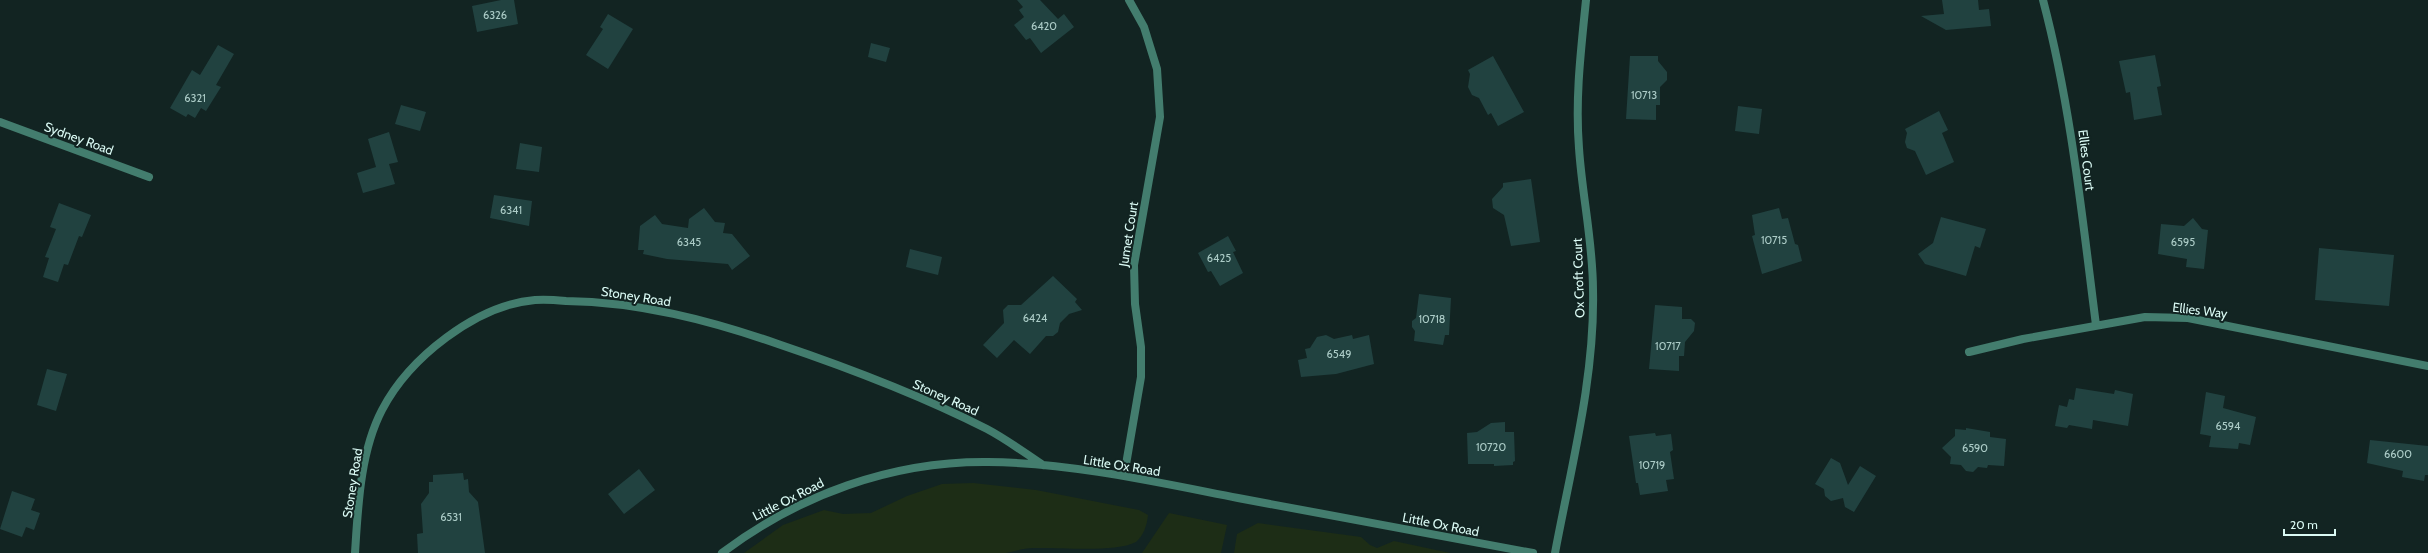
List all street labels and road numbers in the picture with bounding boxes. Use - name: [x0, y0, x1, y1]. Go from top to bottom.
- street label: Sydney Road: [42, 118, 116, 158]
- street label: Ellies Court: [2075, 129, 2099, 192]
- street label: Jumet Court: [1115, 200, 1141, 269]
- street label: Ox Croft Court: [1569, 237, 1587, 318]
- street label: Stoney Road: [600, 283, 672, 309]
- street label: Ellies Way: [2172, 299, 2229, 321]
- street label: Stoney Road: [911, 375, 981, 419]
- street label: Stoney Road: [339, 447, 365, 519]
- street label: Little Ox Road: [1082, 451, 1162, 479]
- street label: Little Ox Road: [750, 474, 826, 524]
- street label: Little Ox Road: [1401, 509, 1481, 539]

